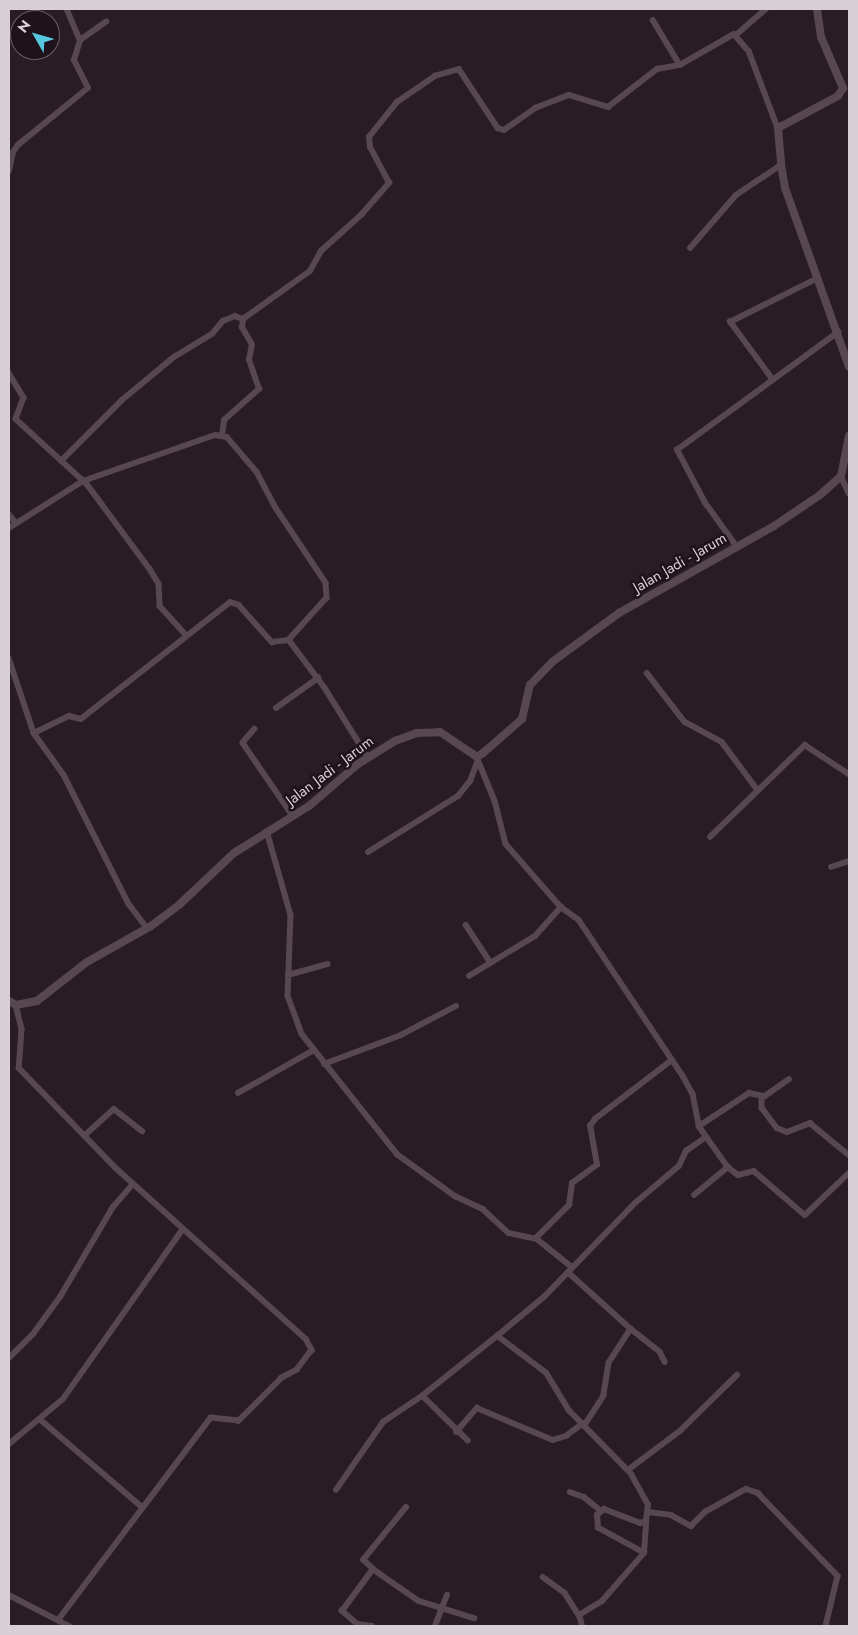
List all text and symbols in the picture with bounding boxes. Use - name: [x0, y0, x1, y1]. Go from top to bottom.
- north arrow: [10, 10, 60, 60]
- text: N: [13, 16, 35, 37]
- street label: Jalan Jadi - Jarum: [630, 529, 730, 597]
- street label: Jalan Jadi - Jarum: [283, 732, 377, 810]

